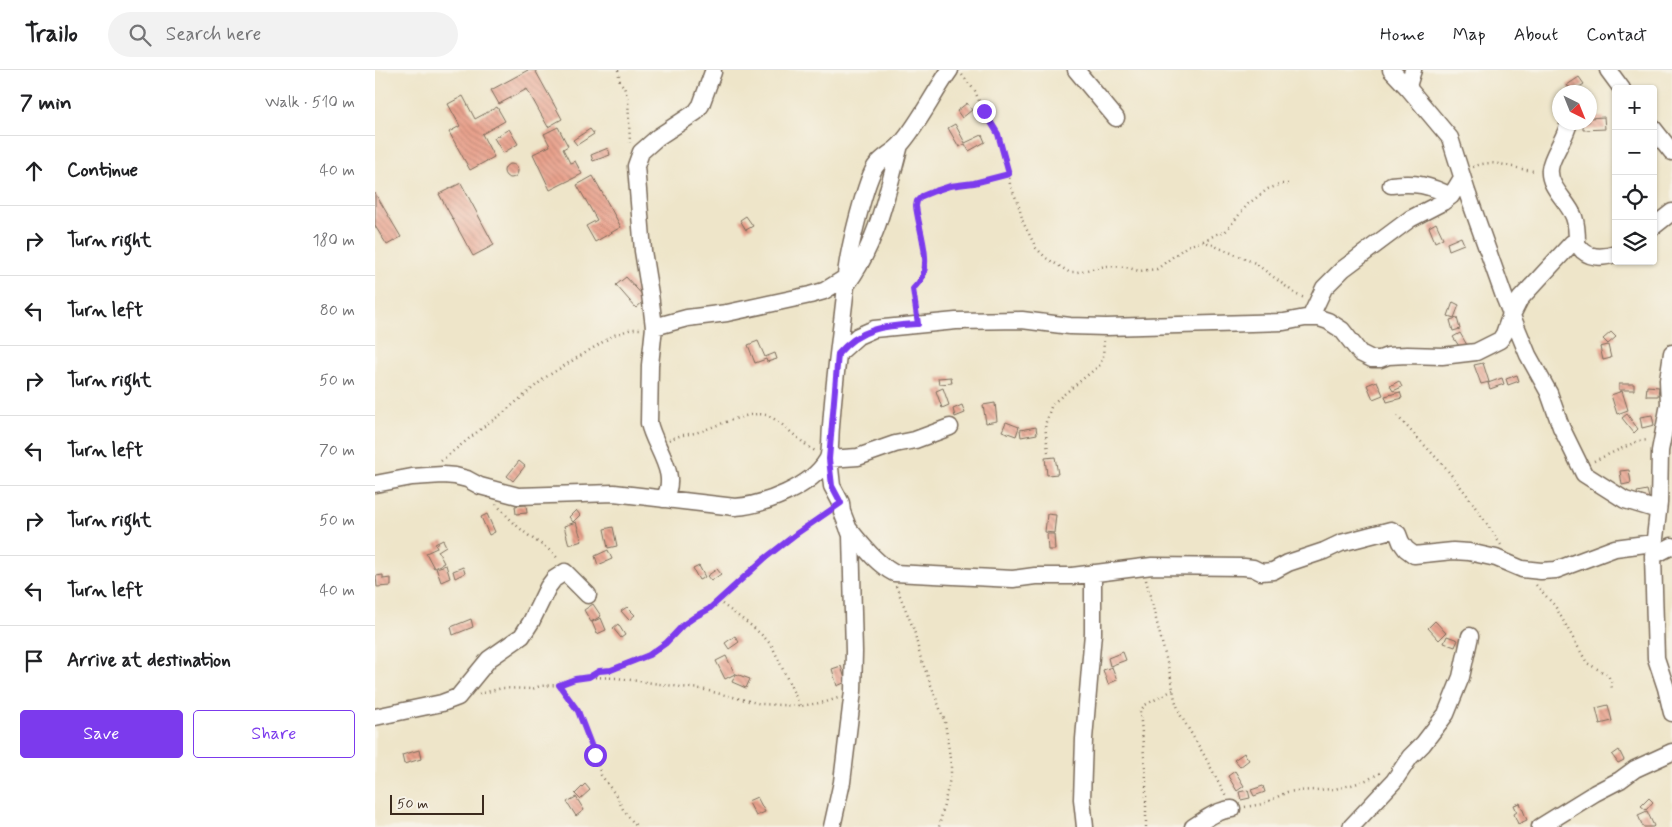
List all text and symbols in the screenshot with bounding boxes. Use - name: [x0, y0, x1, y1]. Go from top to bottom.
- search box: [108, 12, 458, 57]
- text: Trailo: [25, 19, 78, 50]
- icon: search: [126, 21, 154, 49]
- text: Search here: [166, 22, 261, 47]
- text: Home: [1380, 23, 1425, 47]
- text: Map: [1453, 23, 1486, 47]
- text: About: [1514, 23, 1558, 47]
- text: Contact: [1586, 23, 1647, 47]
- north arrow: [1552, 85, 1597, 130]
- map controls: [1612, 85, 1657, 265]
- button: +: [1612, 85, 1657, 130]
- text: 7 min: [20, 89, 72, 117]
- text: Walk · 510 m: [265, 92, 355, 113]
- route end: [973, 100, 996, 123]
- button: −: [1612, 130, 1657, 175]
- icon: ahead: [20, 157, 48, 185]
- text: Continue: [67, 158, 138, 183]
- text: 40 m: [319, 160, 355, 181]
- button: locate: [1612, 175, 1657, 220]
- button: layers: [1612, 220, 1657, 265]
- icon: right: [20, 227, 48, 255]
- text: Turn right: [67, 228, 151, 253]
- text: 180 m: [312, 230, 355, 251]
- icon: left: [20, 297, 48, 325]
- text: Turn left: [67, 298, 143, 323]
- text: 80 m: [320, 300, 355, 321]
- icon: right: [20, 367, 48, 395]
- text: Turn right: [67, 368, 151, 393]
- text: 50 m: [319, 370, 355, 391]
- icon: left: [20, 437, 48, 465]
- text: Turn left: [67, 438, 143, 463]
- text: 70 m: [319, 440, 355, 461]
- icon: right: [20, 507, 48, 535]
- text: Turn right: [67, 508, 151, 533]
- text: 50 m: [319, 510, 355, 531]
- icon: left: [20, 577, 48, 605]
- text: Turn left: [67, 578, 143, 603]
- text: 40 m: [319, 580, 355, 601]
- icon: arrive: [20, 647, 48, 675]
- text: Arrive at destination: [67, 648, 231, 673]
- button: Save: [20, 710, 183, 758]
- button: Share: [193, 710, 355, 758]
- route start: [584, 744, 607, 767]
- scale bar: [390, 792, 484, 815]
- text: 50 m: [397, 795, 428, 813]

